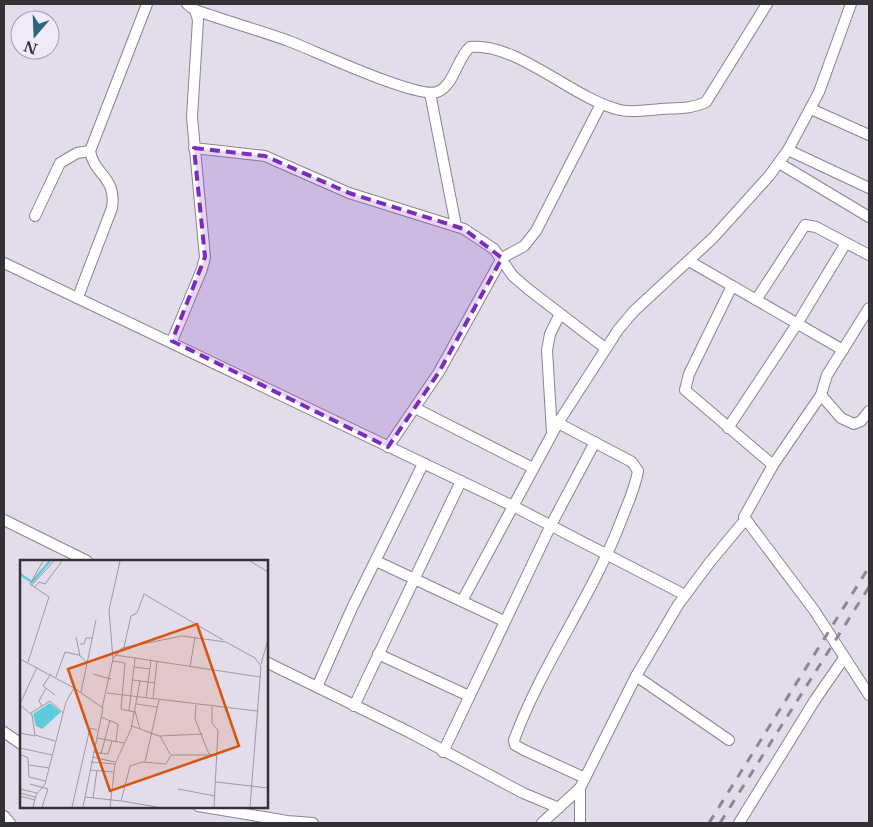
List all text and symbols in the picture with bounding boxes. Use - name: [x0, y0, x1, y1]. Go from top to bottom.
- north arrow: [10, 10, 60, 60]
- text: N: [22, 37, 40, 58]
- inset map: [20, 560, 268, 807]

